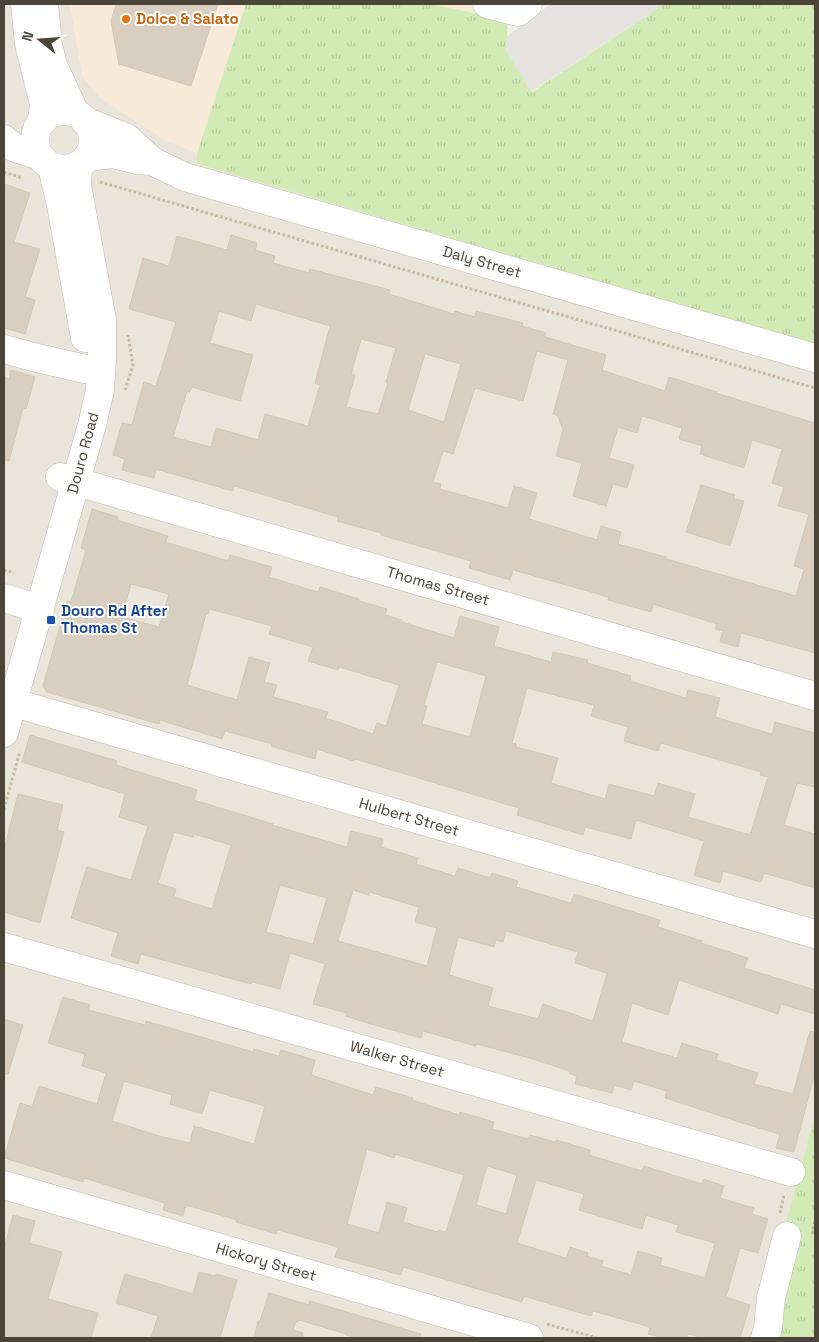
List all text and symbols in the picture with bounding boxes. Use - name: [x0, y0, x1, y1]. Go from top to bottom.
- place label: Dolce & Salato: [136, 9, 239, 28]
- marker: Dolce & Salato: [120, 13, 132, 25]
- north arrow: [15, 15, 65, 65]
- text: N: [18, 29, 38, 43]
- street label: Daly Street: [441, 241, 524, 282]
- street label: Douro Road: [63, 410, 103, 496]
- street label: Thomas Street: [384, 562, 492, 609]
- place label: Douro Rd After Thomas St: [61, 601, 167, 637]
- marker: Douro Rd After Thomas St: [45, 614, 57, 626]
- street label: Hulbert Street: [357, 793, 462, 840]
- street label: Walker Street: [348, 1036, 447, 1081]
- street label: Hickory Street: [214, 1238, 319, 1285]

